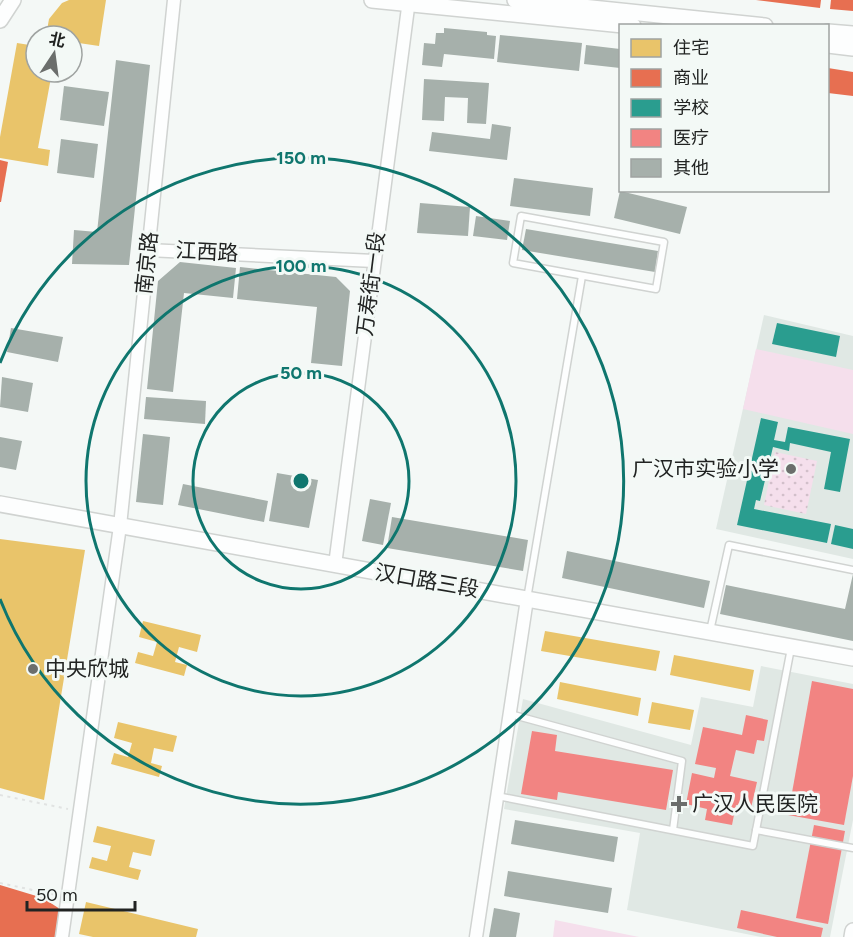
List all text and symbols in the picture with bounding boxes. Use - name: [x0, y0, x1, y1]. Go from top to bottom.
- north arrow: [24, 24, 84, 84]
- legend: [619, 24, 829, 192]
- text: 北: [47, 29, 67, 51]
- text: 住宅: [673, 37, 709, 59]
- text: 商业: [673, 67, 709, 89]
- text: 学校: [673, 97, 709, 119]
- text: 医疗: [673, 127, 709, 149]
- text: 150 m: [276, 147, 326, 169]
- text: 其他: [673, 157, 709, 179]
- street label: 南京路: [131, 230, 162, 296]
- street label: 万寿街一段: [352, 230, 389, 338]
- street label: 江西路: [175, 237, 239, 266]
- text: 100 m: [276, 255, 326, 277]
- text: 50 m: [280, 362, 322, 384]
- place label: 广汉市实验小学: [632, 456, 779, 481]
- marker: 广汉市实验小学: [784, 462, 798, 476]
- centre of rings: [291, 471, 311, 491]
- street label: 汉口路三段: [373, 559, 481, 602]
- place label: 中央欣城: [45, 656, 129, 681]
- marker: 中央欣城: [26, 662, 40, 676]
- place label: 广汉人民医院: [692, 791, 818, 816]
- marker: 广汉人民医院: [670, 795, 688, 813]
- scale bar: [27, 874, 135, 912]
- text: 50 m: [36, 884, 78, 906]

